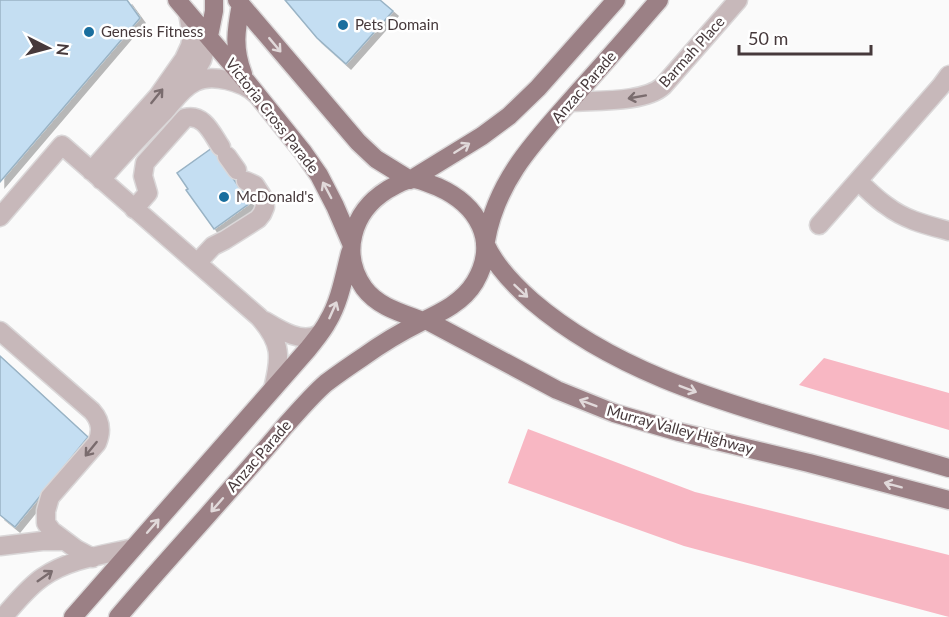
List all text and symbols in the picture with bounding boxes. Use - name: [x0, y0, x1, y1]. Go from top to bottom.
- street label: Barmah Place: [655, 12, 728, 91]
- place label: Pets Domain: [355, 15, 439, 33]
- north arrow: [18, 18, 78, 78]
- marker: Pets Domain: [336, 18, 350, 32]
- scale bar: [739, 18, 871, 56]
- place label: Genesis Fitness: [101, 22, 203, 40]
- marker: Genesis Fitness: [82, 25, 96, 39]
- text: 50 m: [748, 27, 788, 49]
- one-way arrow: [268, 37, 282, 52]
- text: N: [53, 42, 74, 57]
- street label: Anzac Parade: [547, 47, 619, 126]
- street label: Victoria Cross Parade: [222, 54, 323, 177]
- one-way arrow: [151, 88, 164, 104]
- one-way arrow: [628, 91, 648, 102]
- one-way arrow: [453, 142, 470, 154]
- one-way arrow: [321, 182, 333, 199]
- place label: McDonald's: [236, 187, 314, 205]
- marker: McDonald's: [217, 190, 231, 204]
- one-way arrow: [513, 284, 528, 298]
- one-way arrow: [328, 301, 340, 319]
- one-way arrow: [678, 384, 697, 395]
- one-way arrow: [580, 397, 598, 408]
- street label: Murray Valley Highway: [605, 401, 756, 457]
- street label: Anzac Parade: [222, 416, 294, 495]
- one-way arrow: [85, 441, 98, 457]
- one-way arrow: [883, 479, 902, 490]
- one-way arrow: [210, 497, 224, 512]
- one-way arrow: [146, 519, 160, 534]
- one-way arrow: [36, 570, 53, 582]

